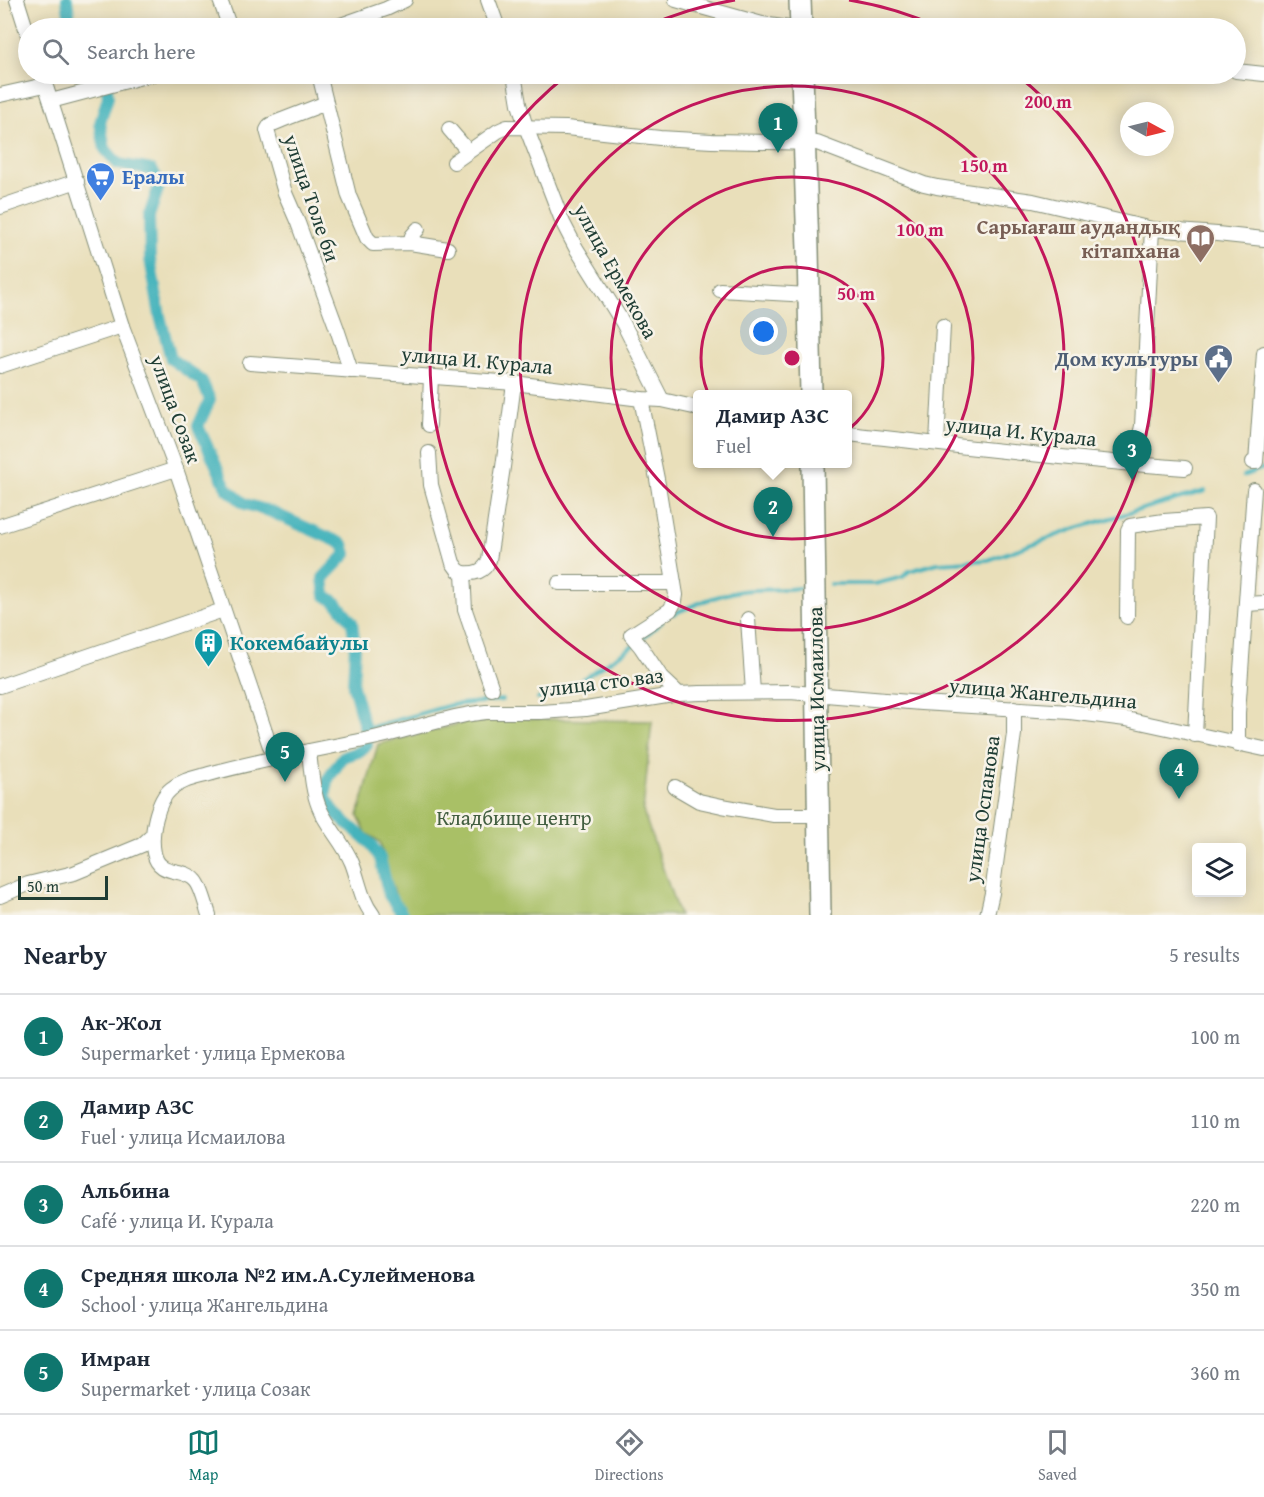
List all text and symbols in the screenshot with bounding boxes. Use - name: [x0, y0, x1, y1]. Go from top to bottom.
- search box: [18, 18, 1246, 84]
- icon: search: [39, 35, 72, 68]
- text: Search here: [87, 35, 196, 67]
- text: 200 m: [1024, 88, 1072, 115]
- north arrow: [1120, 102, 1174, 156]
- pin: 1: [758, 104, 798, 153]
- street label: улица Толе би: [275, 129, 348, 266]
- text: 150 m: [960, 152, 1008, 179]
- supermarket icon: Ералы: [85, 160, 117, 202]
- place label: Ералы: [122, 161, 185, 192]
- street label: улица Ермекова: [566, 197, 666, 344]
- place label: Сарыағаш аудандық кітапхана: [977, 211, 1181, 266]
- text: 100 m: [896, 216, 944, 243]
- library icon: Сарыағаш аудандық кітапхана: [1185, 222, 1217, 264]
- text: 50 m: [837, 280, 876, 307]
- your location: [749, 317, 778, 346]
- street label: улица И. Курала: [399, 338, 554, 382]
- public building icon: Дом культуры: [1203, 342, 1235, 384]
- place label: Дом культуры: [1054, 343, 1198, 374]
- centre of rings: [782, 348, 802, 368]
- street label: улица Созак: [142, 349, 210, 468]
- popup: [693, 390, 852, 468]
- text: Дамир АЗС: [716, 399, 829, 431]
- street label: улица И. Курала: [943, 408, 1098, 454]
- pin: 3: [1112, 430, 1152, 480]
- text: Fuel: [716, 431, 751, 460]
- pin: 2: [754, 488, 792, 537]
- street label: улица Исмаилова: [799, 606, 833, 773]
- building icon: Кокембайулы: [193, 626, 225, 668]
- place label: Кокембайулы: [230, 627, 368, 658]
- street label: улица сто ваз: [536, 659, 665, 705]
- street label: улица Жангельдина: [947, 669, 1138, 717]
- pin: 5: [266, 732, 304, 782]
- street label: улица Оспанова: [956, 733, 1008, 886]
- pin: 4: [1160, 750, 1198, 799]
- park label: Кладбище центр: [436, 802, 592, 833]
- map controls: [1192, 843, 1246, 897]
- button: layers: [1192, 843, 1246, 897]
- scale bar: [18, 873, 108, 900]
- text: 50 m: [27, 874, 59, 898]
- text: Nearby: [24, 935, 107, 974]
- text: 5 results: [1169, 940, 1240, 969]
- text: Ак-Жол: [81, 1006, 162, 1038]
- text: 1: [38, 1022, 49, 1051]
- text: 100 m: [1190, 1022, 1240, 1051]
- text: Supermarket · улица Ермекова: [81, 1038, 345, 1067]
- text: Дамир АЗС: [81, 1090, 194, 1122]
- text: 2: [38, 1106, 49, 1135]
- text: 110 m: [1190, 1106, 1240, 1135]
- text: Fuel · улица Исмаилова: [81, 1122, 286, 1151]
- text: Альбина: [81, 1174, 170, 1206]
- text: 3: [38, 1190, 49, 1219]
- text: 220 m: [1190, 1190, 1240, 1219]
- text: Café · улица И. Курала: [81, 1206, 274, 1235]
- text: Средняя школа №2 им.А.Сулейменова: [81, 1258, 475, 1290]
- text: 4: [38, 1274, 49, 1303]
- text: 350 m: [1190, 1274, 1240, 1303]
- text: School · улица Жангельдина: [81, 1290, 328, 1319]
- text: Имран: [81, 1342, 150, 1374]
- text: 5: [38, 1358, 49, 1387]
- text: 360 m: [1190, 1358, 1240, 1387]
- text: Supermarket · улица Созак: [81, 1374, 311, 1403]
- tab: Map: [187, 1426, 220, 1486]
- tab: Directions: [595, 1426, 664, 1486]
- tab: Saved: [1038, 1426, 1077, 1486]

